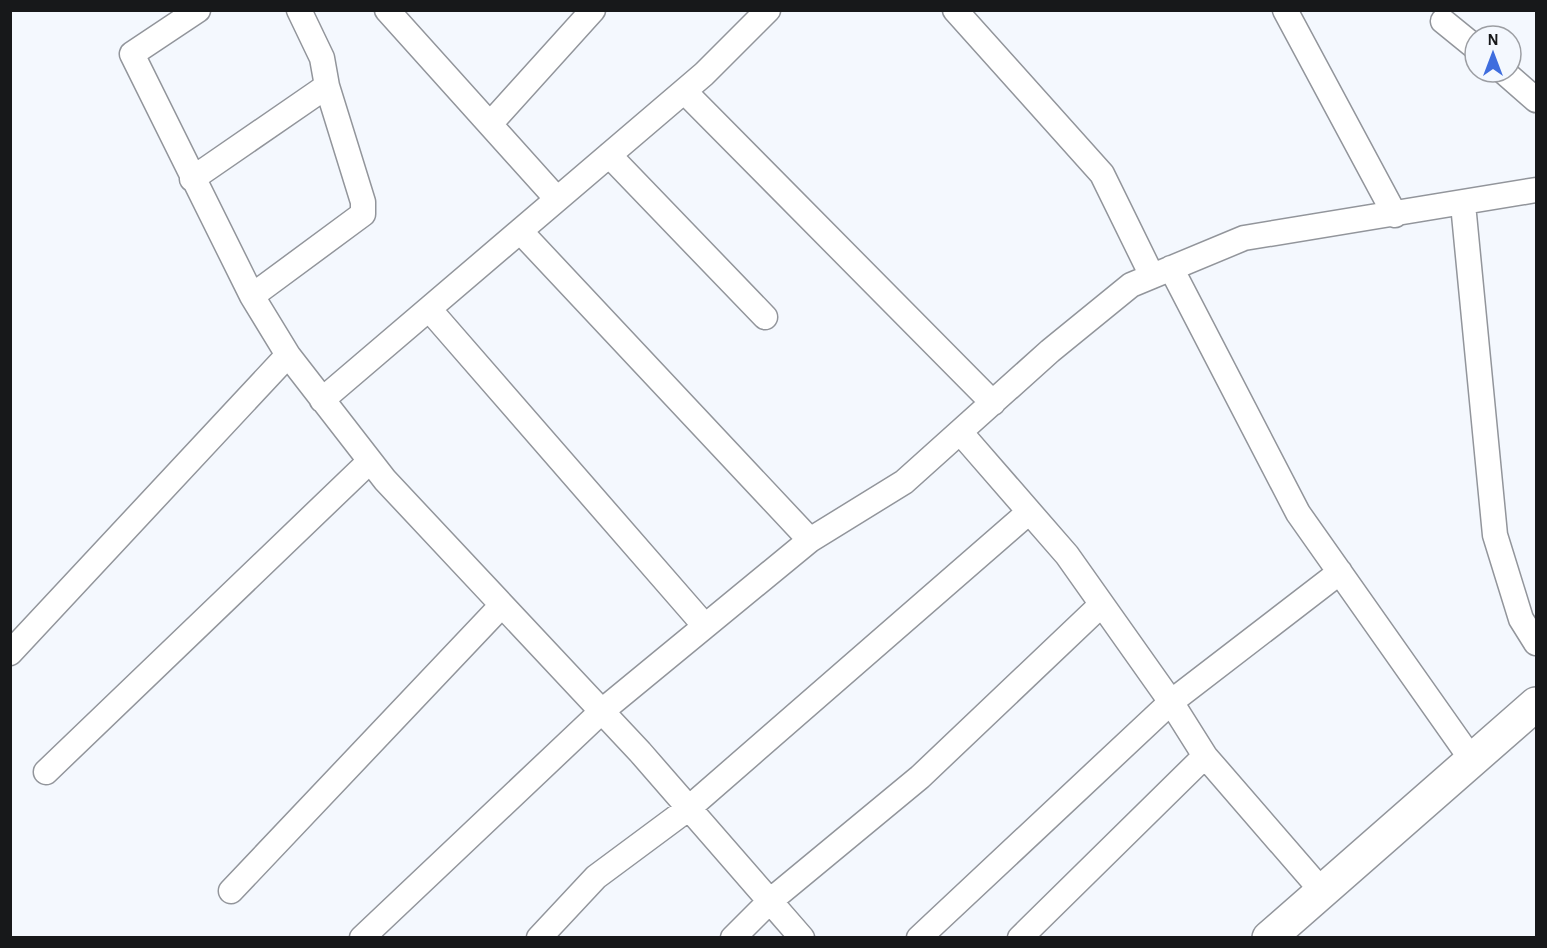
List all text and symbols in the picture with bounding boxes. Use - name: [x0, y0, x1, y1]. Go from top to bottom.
- north arrow: [1463, 24, 1523, 84]
- text: N: [1487, 32, 1499, 48]

